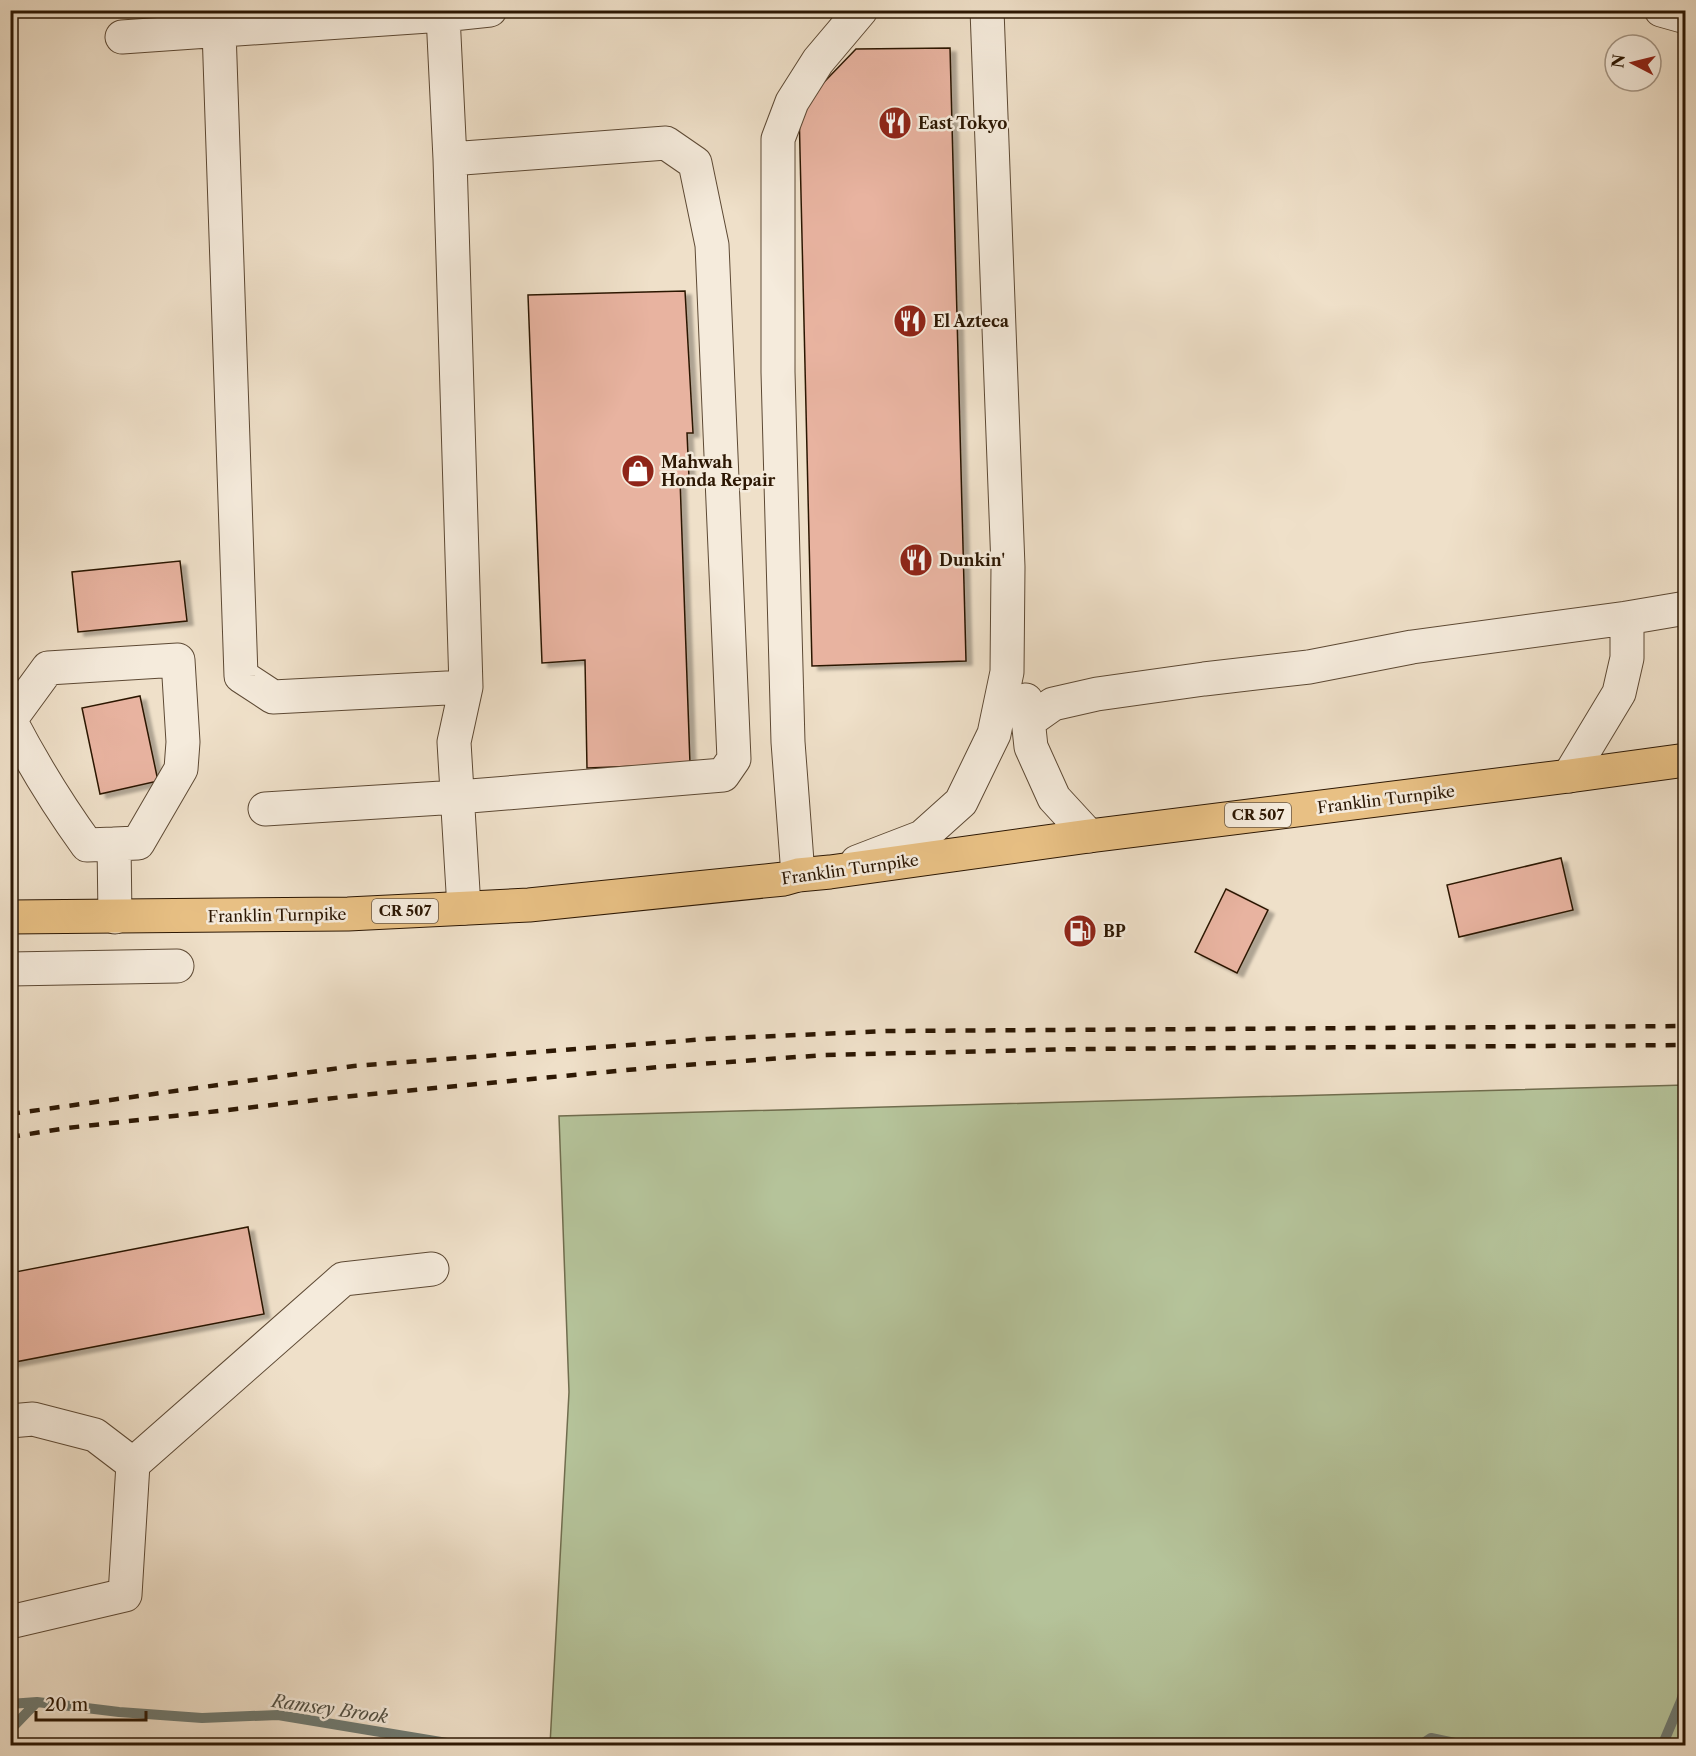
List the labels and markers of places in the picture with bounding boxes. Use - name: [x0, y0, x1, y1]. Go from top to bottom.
- restaurant icon: East Tokyo: [877, 105, 913, 141]
- place label: East Tokyo: [918, 113, 1007, 133]
- restaurant icon: El Azteca: [892, 303, 928, 339]
- place label: El Azteca: [933, 311, 1010, 331]
- place label: Mahwah Honda Repair: [661, 452, 776, 490]
- shop icon: Mahwah Honda Repair: [620, 453, 656, 489]
- restaurant icon: Dunkin': [898, 542, 934, 578]
- place label: Dunkin': [939, 550, 1005, 570]
- fuel station icon: BP: [1062, 913, 1098, 949]
- place label: BP: [1103, 921, 1126, 941]

